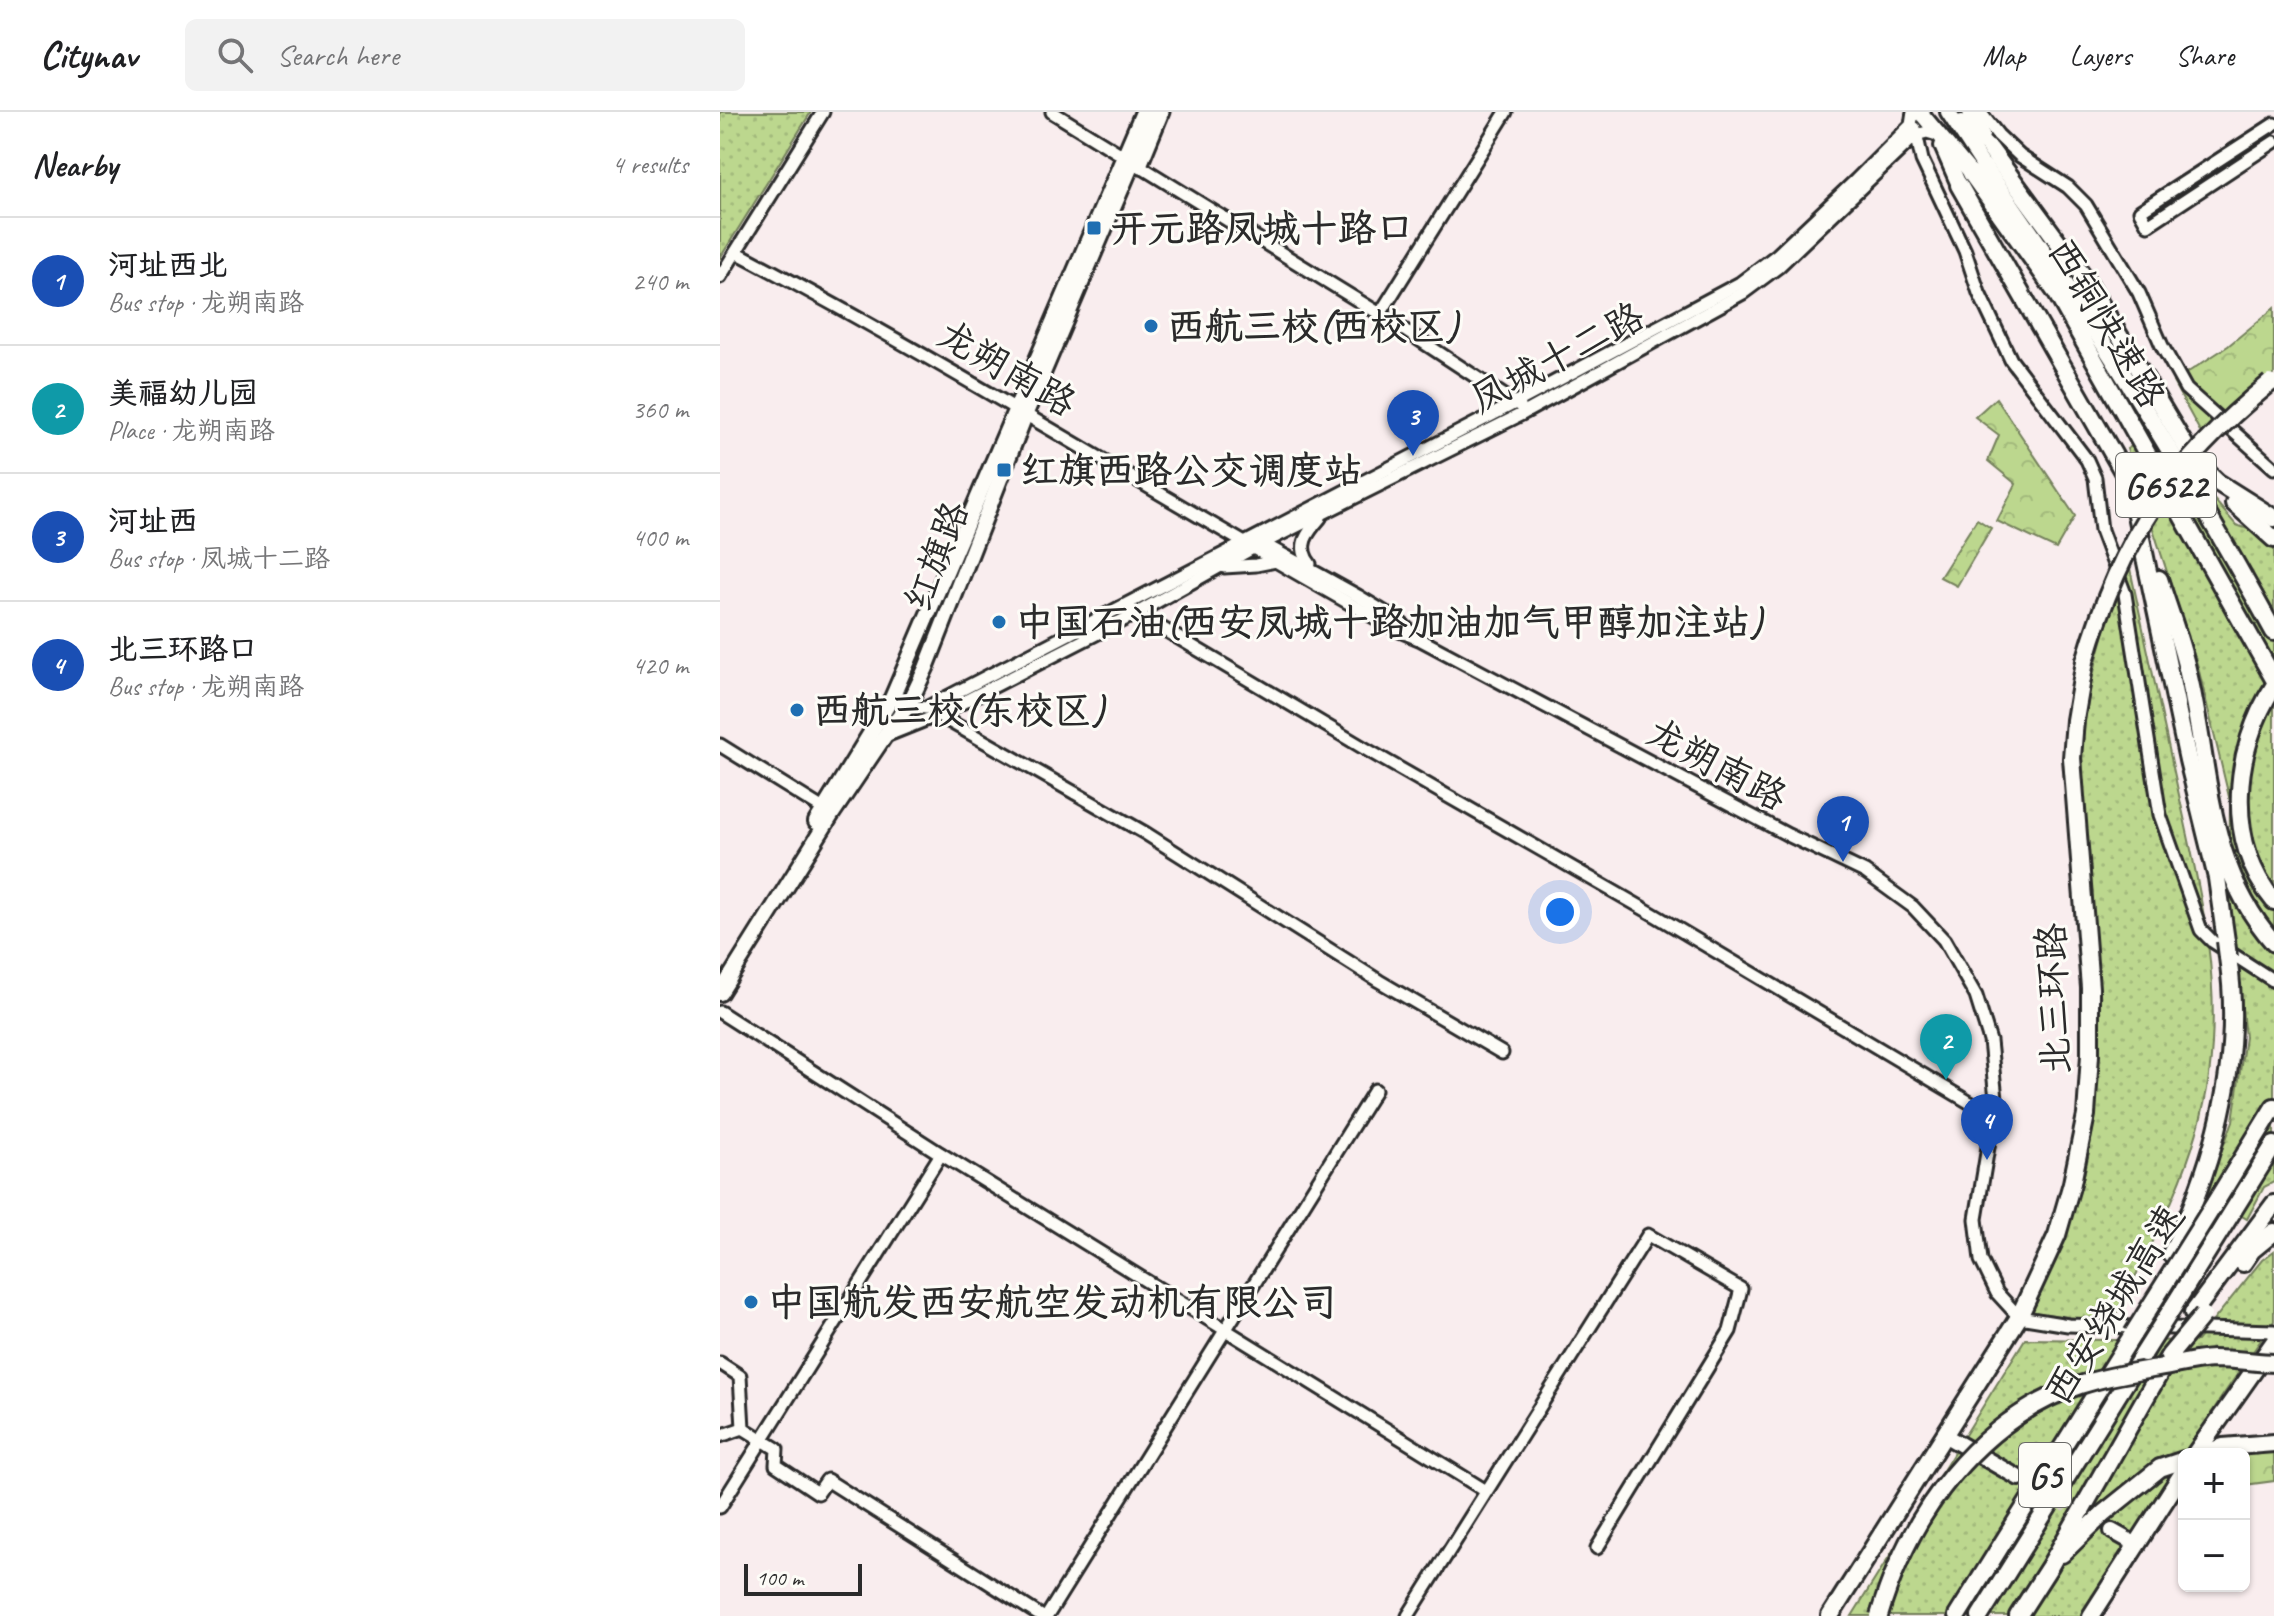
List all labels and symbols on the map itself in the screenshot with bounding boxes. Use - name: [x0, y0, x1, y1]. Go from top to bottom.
- place label: 开元路凤城十路口: [1110, 205, 1414, 252]
- marker: 开元路凤城十路口: [1085, 219, 1103, 237]
- street label: 西铜快速路: [2037, 230, 2176, 417]
- street label: 凤城十二路: [1462, 292, 1652, 423]
- place label: 西航三校(西校区): [1167, 303, 1461, 350]
- street label: 龙朔南路: [929, 310, 1084, 427]
- marker: 西航三校(西校区): [1142, 317, 1160, 335]
- pin: 3: [1387, 390, 1439, 456]
- place label: 红旗西路公交调度站: [1020, 447, 1362, 494]
- road number: G6522: [2116, 453, 2216, 517]
- marker: 红旗西路公交调度站: [995, 461, 1013, 479]
- street label: 红旗路: [894, 495, 979, 618]
- place label: 中国石油(西安凤城十路加油加气甲醇加注站): [1015, 599, 1765, 646]
- marker: 中国石油(西安凤城十路加油加气甲醇加注站): [990, 613, 1008, 631]
- place label: 西航三校(东校区): [813, 687, 1107, 734]
- marker: 西航三校(东校区): [788, 701, 806, 719]
- street label: 龙朔南路: [1639, 708, 1795, 821]
- pin: 1: [1817, 796, 1869, 862]
- your location: [1540, 892, 1580, 932]
- street label: 北三环路: [2027, 922, 2080, 1076]
- pin: 2: [1920, 1014, 1972, 1080]
- pin: 4: [1961, 1094, 2013, 1160]
- street label: 西安绕城高速: [2034, 1195, 2195, 1413]
- place label: 中国航发西安航空发动机有限公司: [767, 1279, 1337, 1326]
- marker: 中国航发西安航空发动机有限公司: [742, 1293, 760, 1311]
- road number: G5: [2019, 1443, 2071, 1507]
- scale bar: [744, 1560, 862, 1596]

